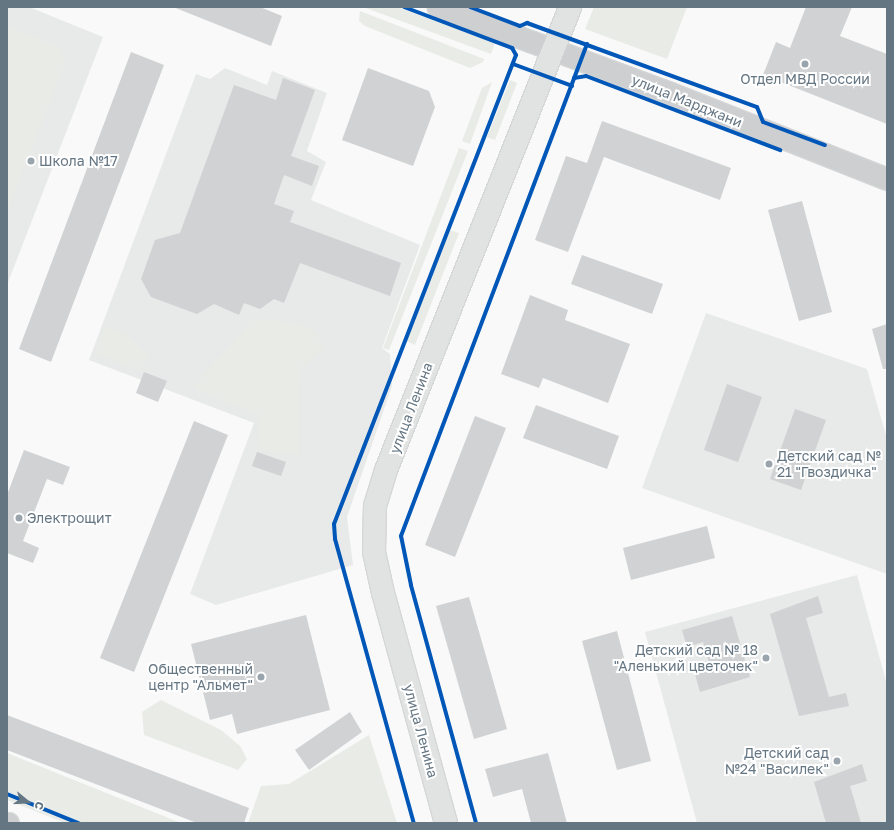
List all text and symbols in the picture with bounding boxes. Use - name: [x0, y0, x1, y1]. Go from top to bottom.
- marker: Отдел МВД России: [800, 59, 810, 69]
- street label: улица Марджани: [629, 71, 745, 131]
- place label: Отдел МВД России: [740, 71, 870, 87]
- place label: Школа №17: [39, 153, 118, 169]
- marker: Школа №17: [26, 156, 36, 166]
- street label: улица Ленина: [386, 360, 436, 456]
- place label: Детский сад № 21 "Гвоздичка": [777, 448, 881, 480]
- marker: Детский сад № 21 "Гвоздичка": [764, 459, 774, 469]
- place label: Электрощит: [27, 510, 111, 526]
- marker: Электрощит: [14, 513, 24, 523]
- place label: Детский сад № 18 "Аленький цветочек": [614, 642, 758, 674]
- marker: Детский сад № 18 "Аленький цветочек": [761, 653, 771, 663]
- place label: Общественный центр "Альмет": [148, 661, 253, 694]
- marker: Общественный центр "Альмет": [256, 672, 266, 682]
- street label: улица Ленина: [400, 682, 442, 780]
- place label: Детский сад №24 "Василек": [724, 745, 829, 778]
- marker: Детский сад №24 "Василек": [832, 756, 842, 766]
- north arrow: [8, 782, 48, 822]
- text: С: [32, 800, 47, 812]

